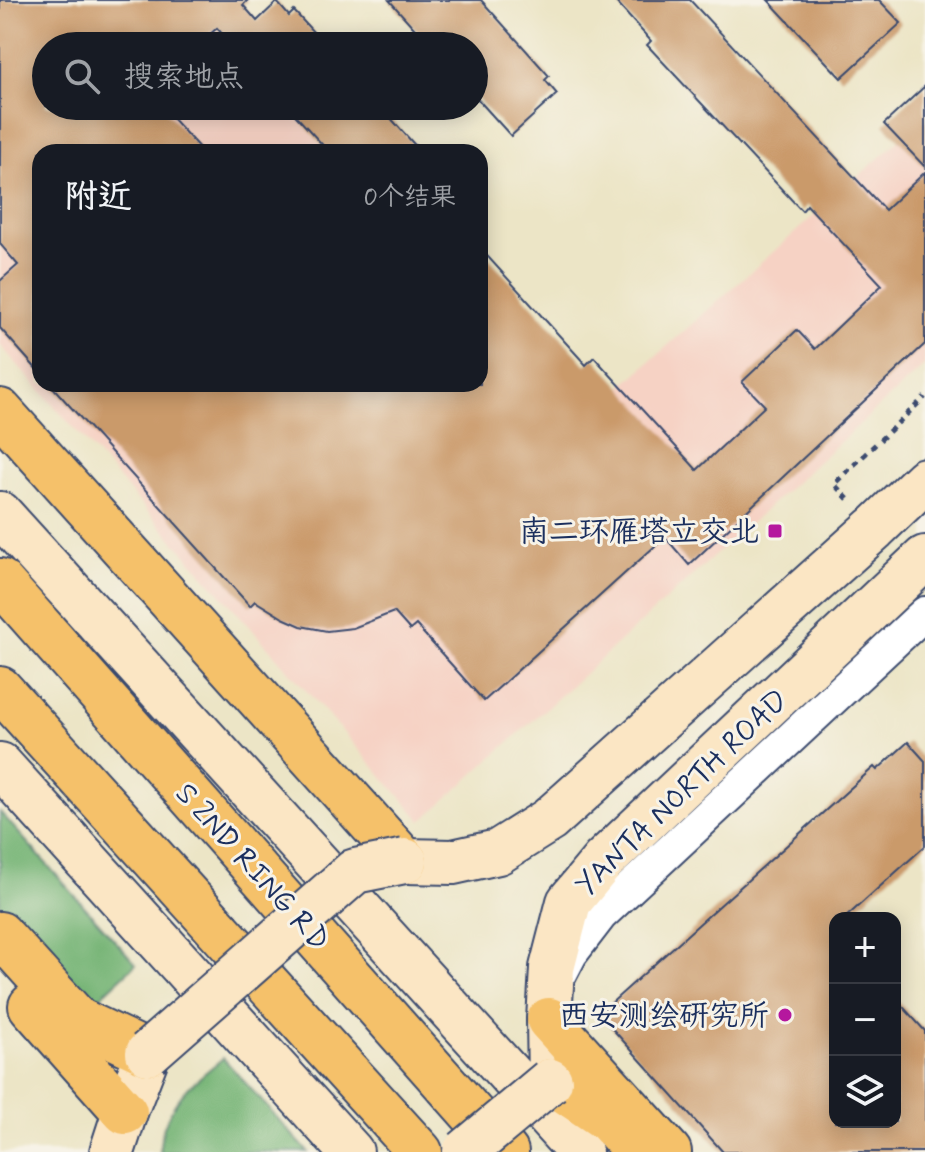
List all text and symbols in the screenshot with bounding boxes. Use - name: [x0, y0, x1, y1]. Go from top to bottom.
- search box: [32, 32, 488, 120]
- icon: search: [60, 54, 104, 98]
- text: 搜索地点: [124, 58, 244, 97]
- text: 附近: [64, 175, 132, 220]
- text: 0个结果: [363, 181, 456, 215]
- place label: 南二环雁塔立交北: [519, 513, 759, 552]
- marker: 南二环雁塔立交北: [766, 522, 784, 540]
- street label: YANTA NORTH ROAD: [567, 681, 797, 905]
- street label: S 2ND RING RD: [166, 775, 338, 959]
- map controls: [829, 912, 901, 1128]
- button: +: [829, 912, 901, 984]
- button: −: [829, 984, 901, 1056]
- place label: 西安测绘研究所: [559, 997, 769, 1036]
- marker: 西安测绘研究所: [776, 1006, 794, 1024]
- button: layers: [829, 1056, 901, 1128]

